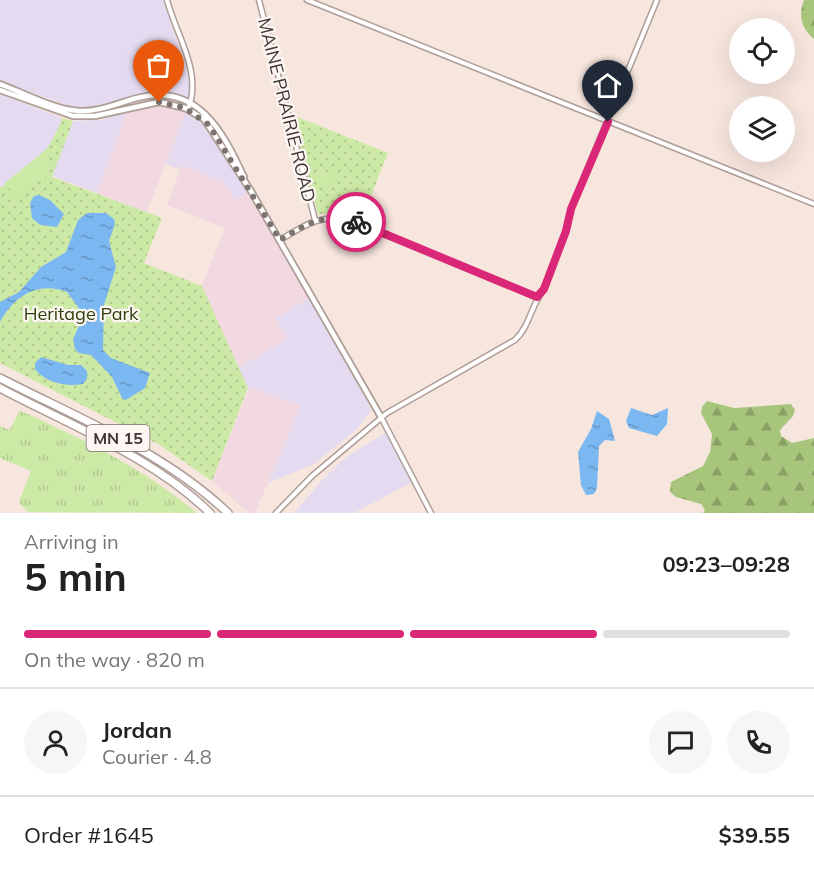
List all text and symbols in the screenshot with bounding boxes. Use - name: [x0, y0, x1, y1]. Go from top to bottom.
- street label: MAINE PRAIRIE ROAD: [253, 16, 321, 204]
- map controls: [729, 18, 795, 162]
- button: locate: [729, 18, 795, 84]
- pin: [133, 40, 184, 102]
- icon: bag: [142, 49, 175, 82]
- pin: [582, 60, 633, 122]
- icon: home: [591, 69, 624, 102]
- button: layers: [729, 96, 795, 162]
- courier: [326, 192, 386, 252]
- icon: bike: [340, 206, 373, 239]
- park label: Heritage Park: [24, 302, 139, 325]
- road number: MN 15: [86, 425, 150, 451]
- text: Arriving in: [24, 529, 119, 554]
- text: 09:23–09:28: [662, 550, 790, 578]
- text: 5 min: [24, 552, 127, 601]
- text: On the way · 820 m: [24, 647, 205, 672]
- button: person: [24, 711, 87, 774]
- button: chat: [649, 711, 712, 774]
- button: phone: [727, 711, 790, 774]
- text: Jordan: [102, 716, 172, 744]
- text: Courier · 4.8: [102, 744, 212, 769]
- text: Order #1645: [24, 821, 154, 849]
- text: $39.55: [719, 821, 790, 849]

